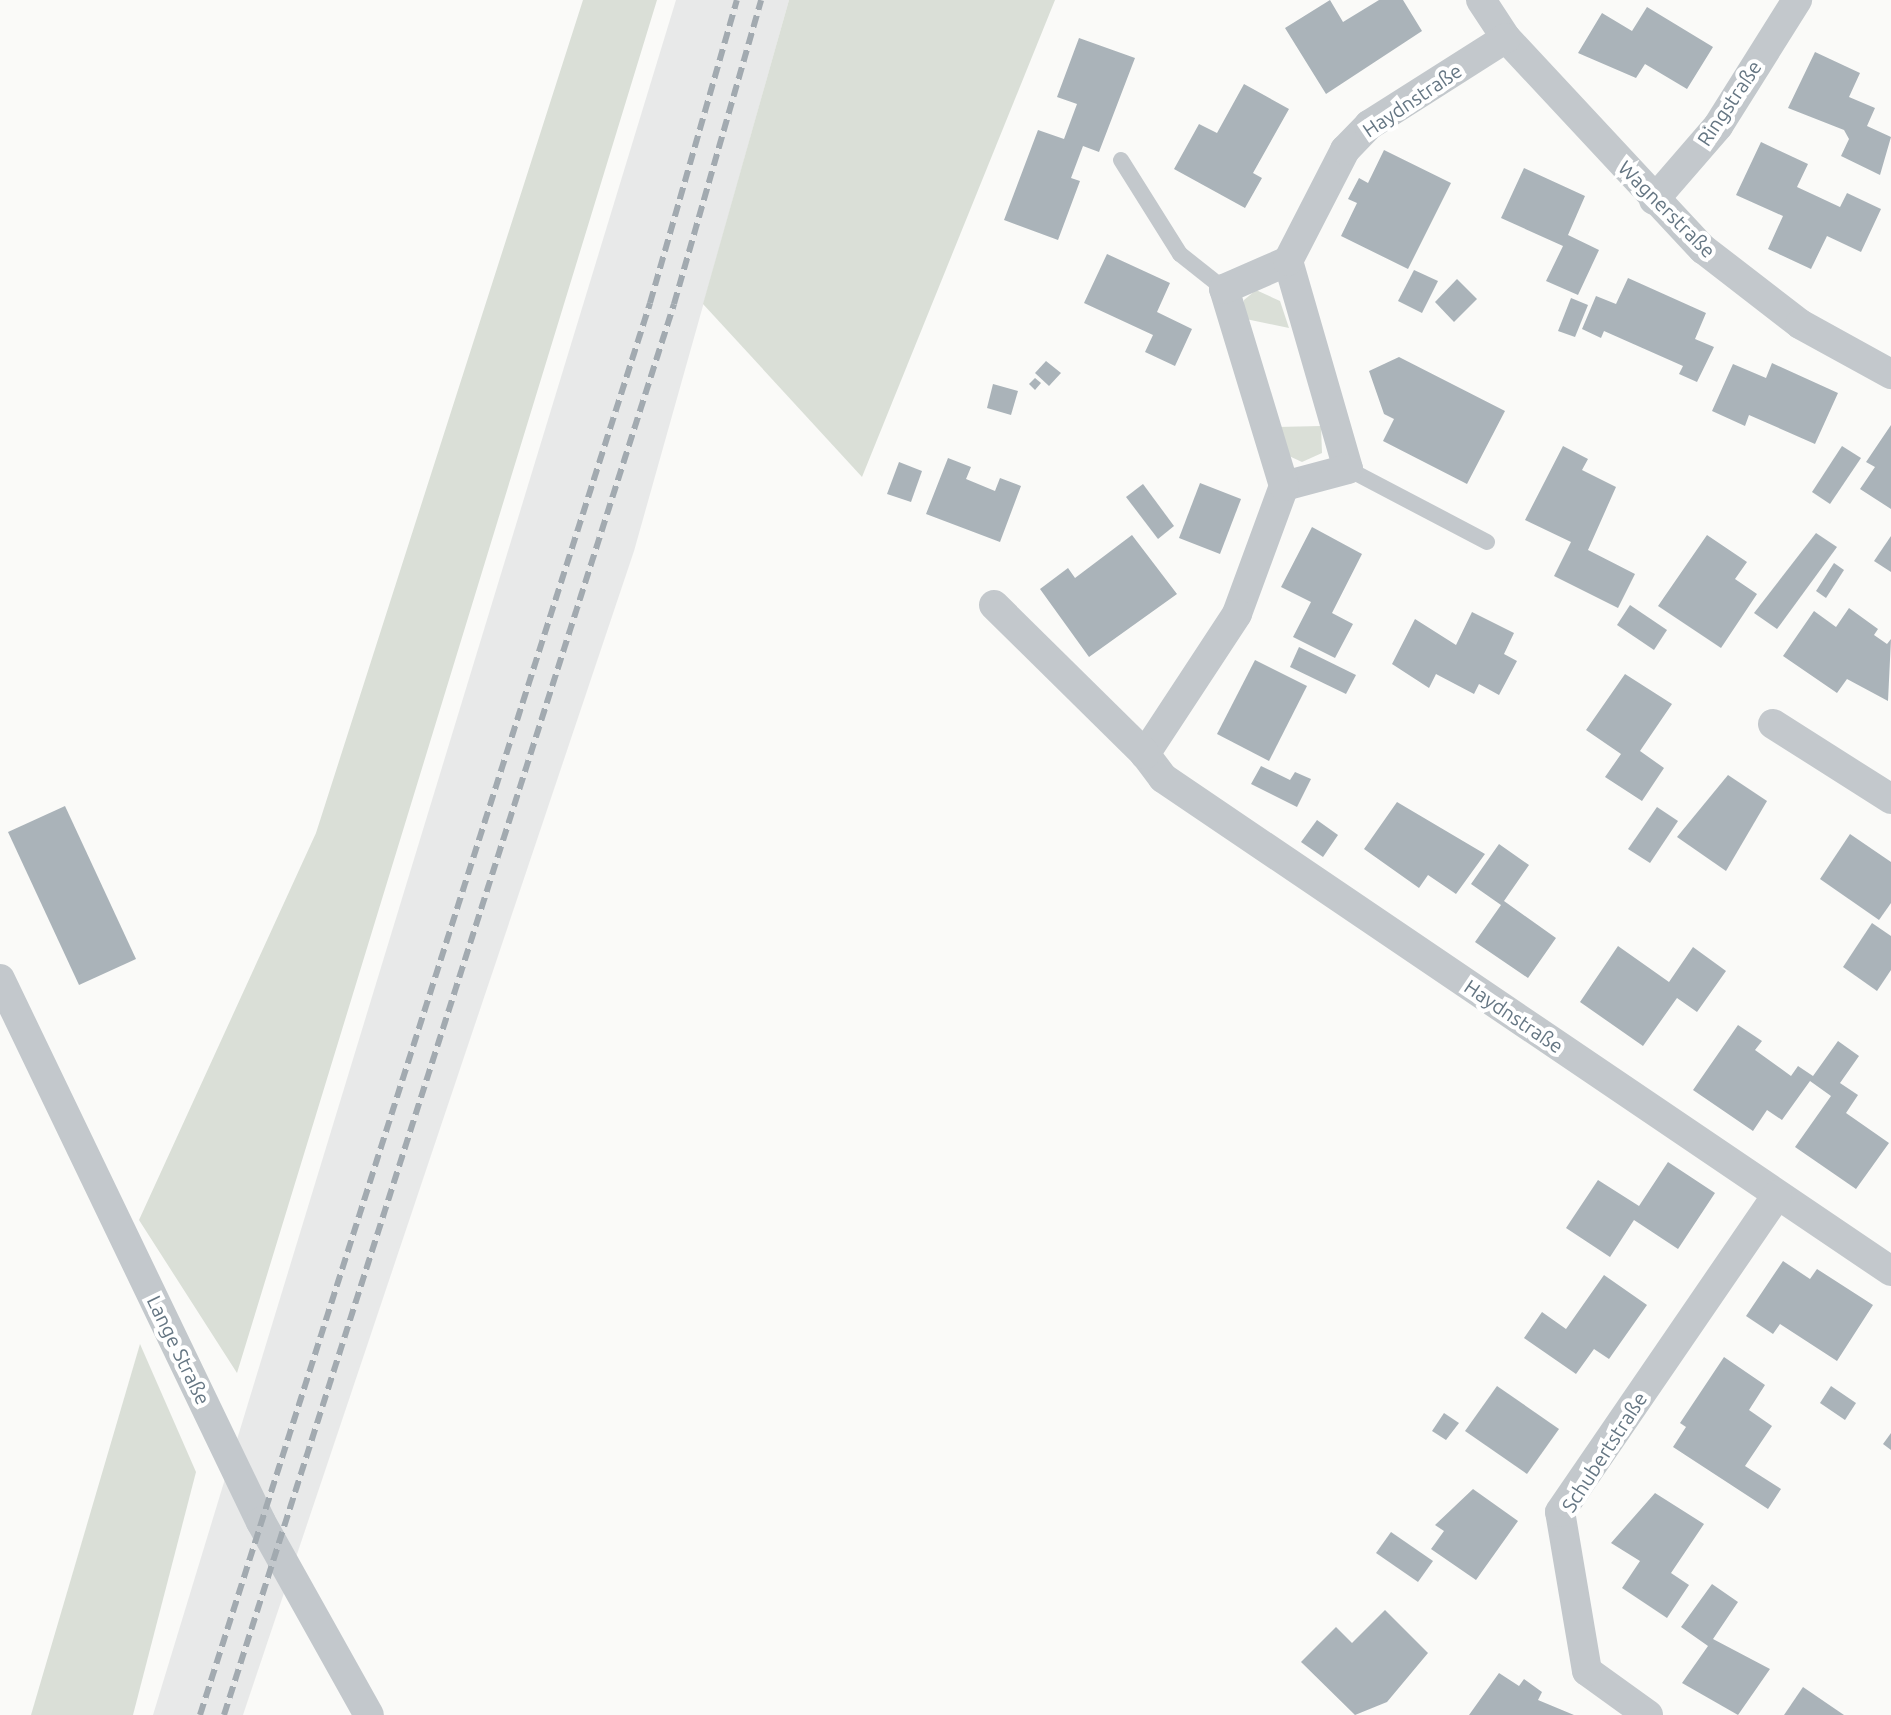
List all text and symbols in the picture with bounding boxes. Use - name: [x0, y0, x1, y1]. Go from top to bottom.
- street label: Ringstraße: [1692, 56, 1766, 150]
- street label: Haydnstraße: [1358, 58, 1466, 142]
- street label: Wagnerstraße: [1613, 155, 1721, 263]
- street label: Haydnstraße: [1460, 974, 1568, 1058]
- street label: Lange Straße: [142, 1292, 216, 1408]
- street label: Schubertstraße: [1556, 1387, 1652, 1517]

